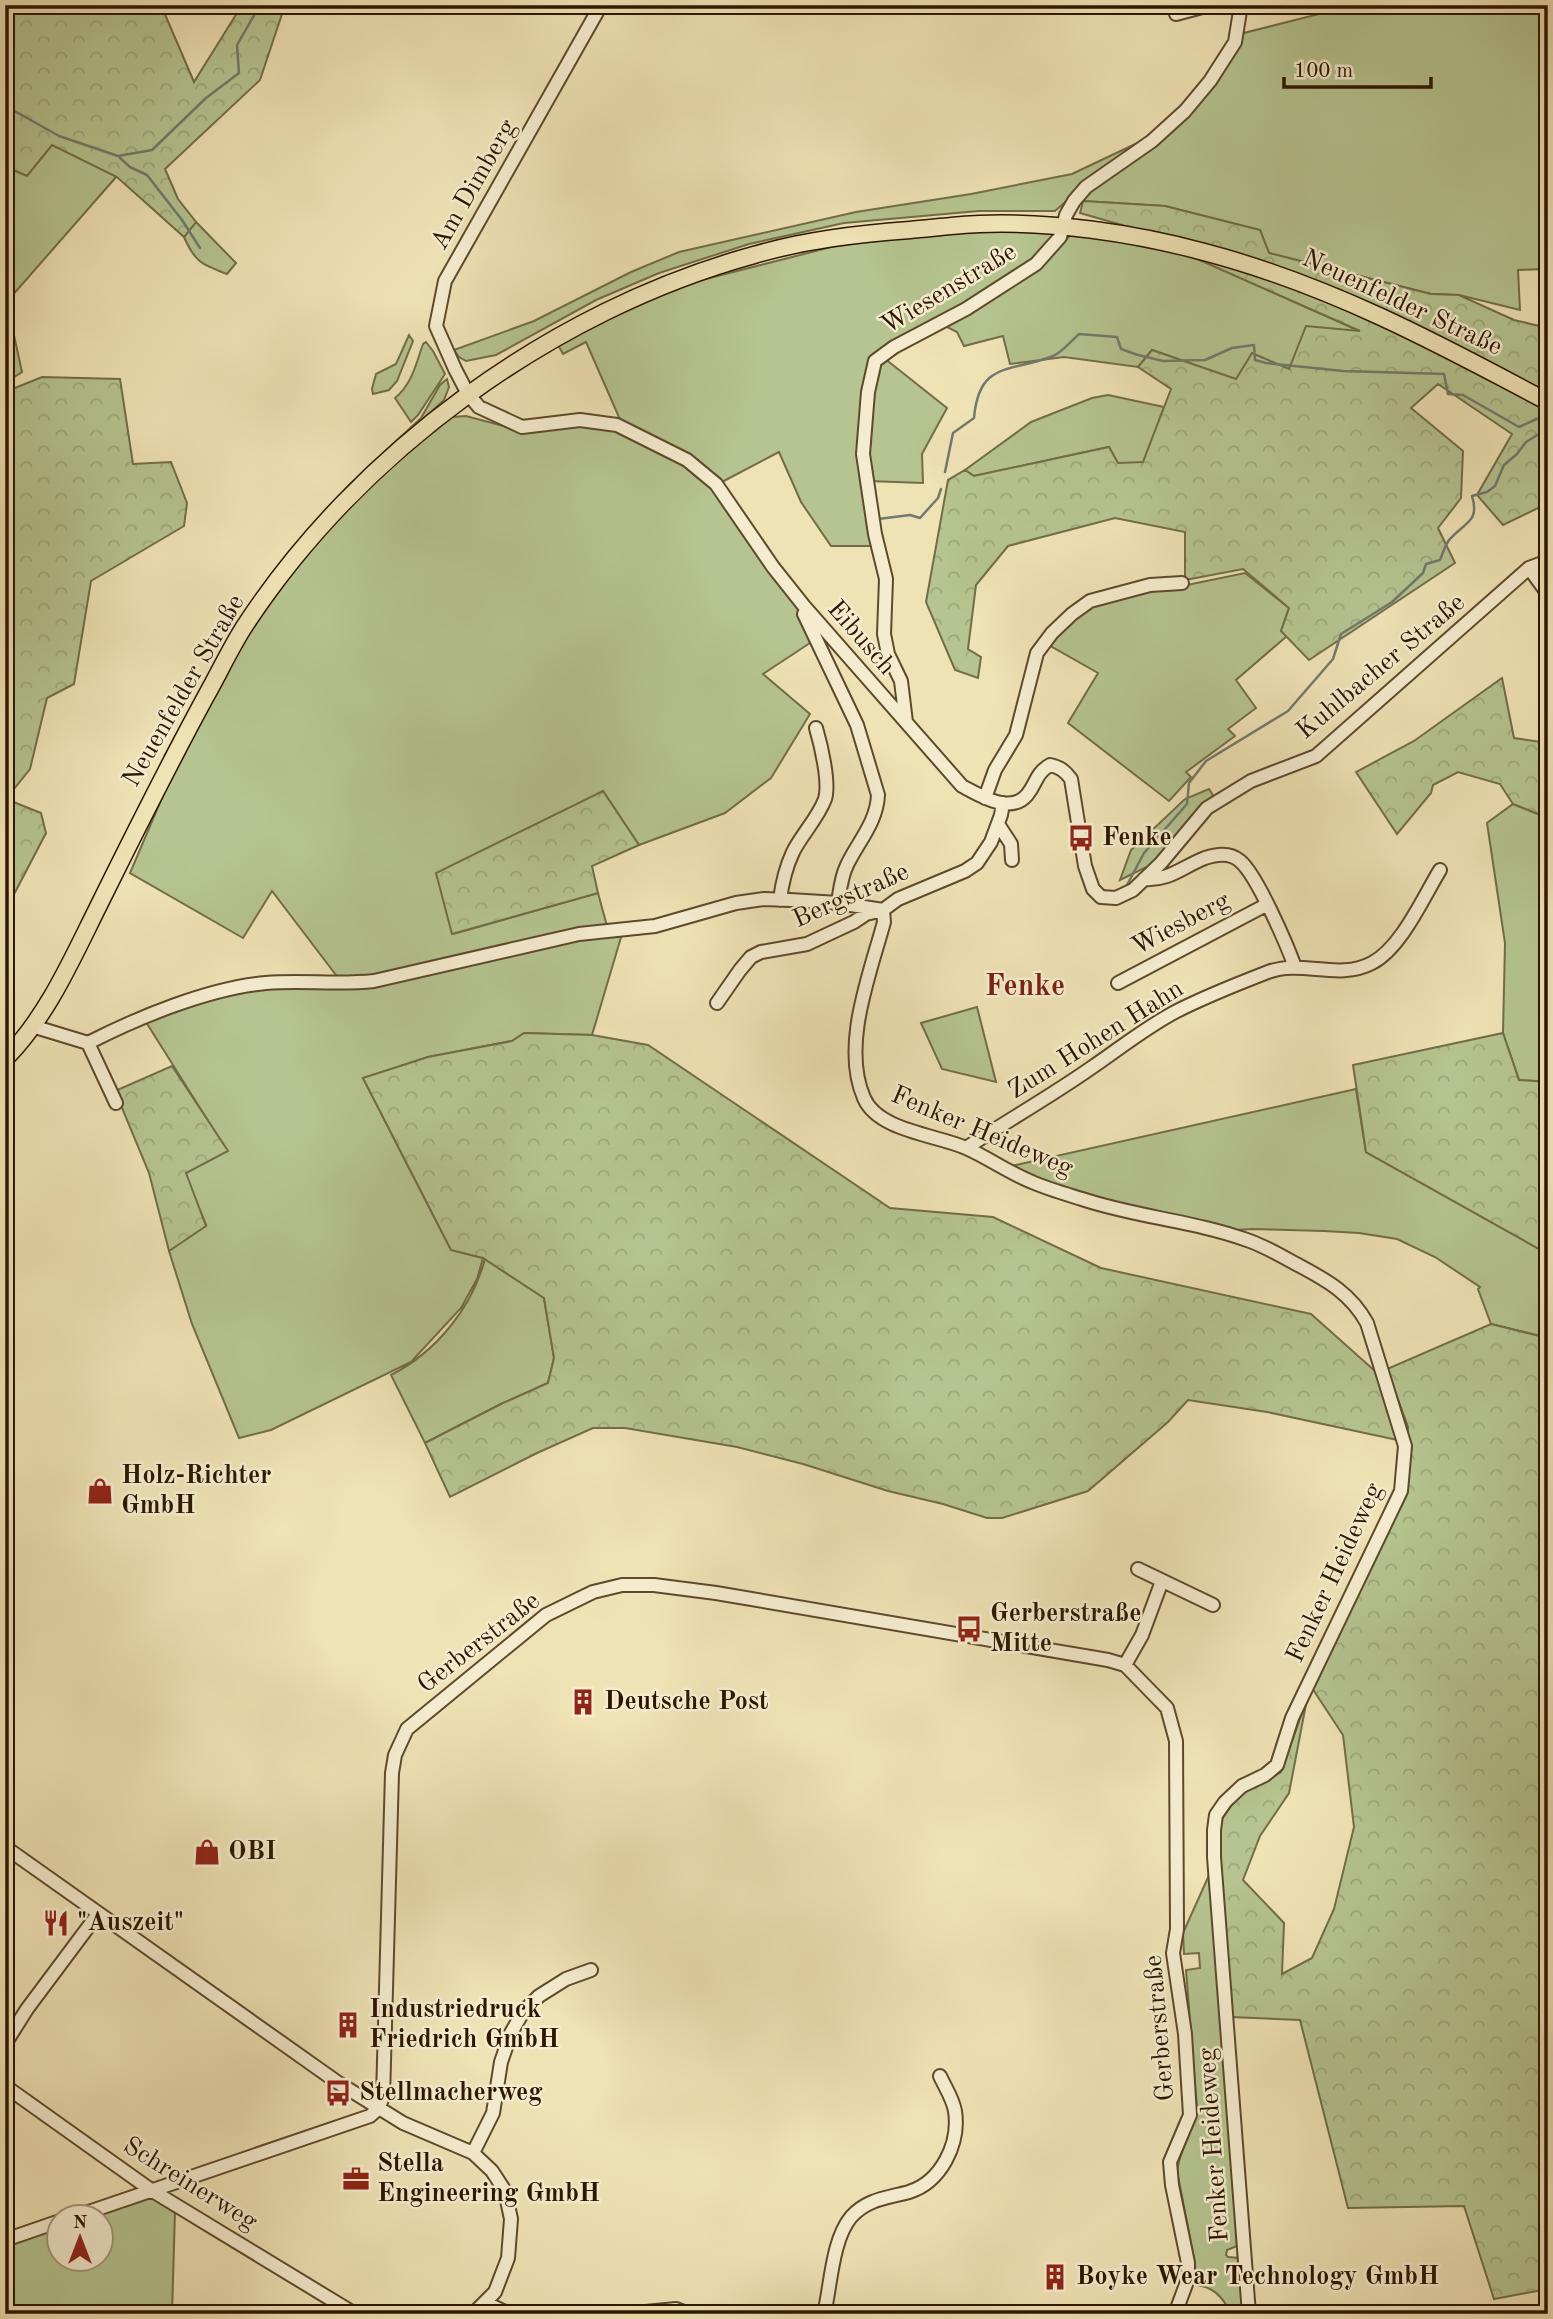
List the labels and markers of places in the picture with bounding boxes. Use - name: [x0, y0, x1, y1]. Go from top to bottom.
- bus stop icon: Fenke: [1066, 823, 1096, 853]
- place label: Fenke: [1102, 825, 1172, 851]
- place label: Holz-Richter GmbH: [121, 1463, 272, 1519]
- shop icon: Holz-Richter GmbH: [85, 1476, 115, 1506]
- place label: Gerberstraße Mitte: [990, 1601, 1141, 1657]
- bus stop icon: Gerberstraße Mitte: [954, 1614, 984, 1644]
- building icon: Deutsche Post: [568, 1687, 598, 1717]
- place label: Deutsche Post: [604, 1689, 769, 1715]
- shop icon: OBI: [192, 1837, 222, 1867]
- place label: OBI: [228, 1839, 276, 1865]
- restaurant icon: "Auszeit": [41, 1908, 71, 1938]
- place label: "Auszeit": [77, 1910, 184, 1936]
- place label: Industriedruck Friedrich GmbH: [369, 1997, 559, 2053]
- building icon: Industriedruck Friedrich GmbH: [333, 2010, 363, 2040]
- bus stop icon: Stellmacherweg: [323, 2078, 353, 2108]
- place label: Stellmacherweg: [359, 2080, 543, 2106]
- place label: Stella Engineering GmbH: [377, 2151, 600, 2207]
- office icon: Stella Engineering GmbH: [341, 2164, 371, 2194]
- building icon: Boyke Wear Technology GmbH: [1040, 2262, 1070, 2292]
- place label: Boyke Wear Technology GmbH: [1076, 2264, 1439, 2290]

